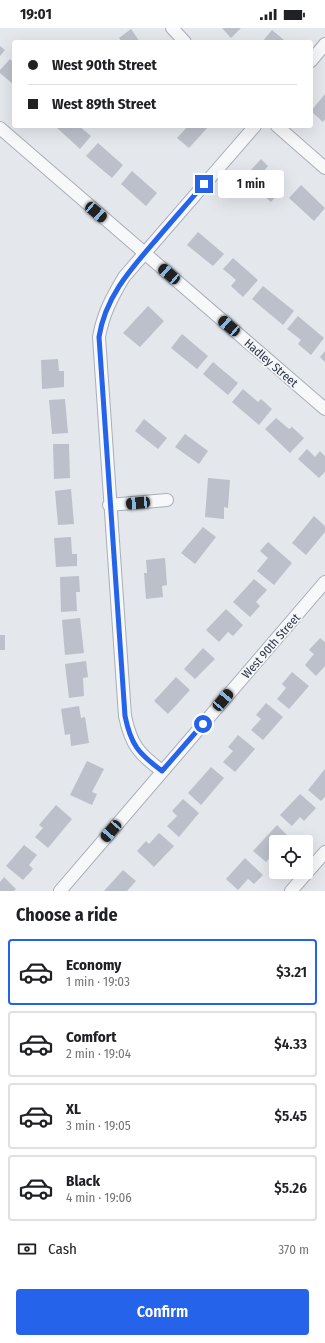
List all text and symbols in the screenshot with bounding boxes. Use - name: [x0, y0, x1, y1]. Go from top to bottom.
- text: 19:01: [20, 5, 52, 23]
- text: West 90th Street: [52, 56, 157, 74]
- text: West 89th Street: [52, 95, 156, 113]
- callout: 1 min: [218, 170, 284, 198]
- route end: [195, 175, 213, 193]
- text: 1 min: [237, 176, 265, 191]
- car: [83, 200, 109, 224]
- car: [156, 262, 182, 286]
- car: [216, 314, 242, 338]
- street label: Hadley Street: [241, 336, 301, 390]
- car: [126, 496, 150, 510]
- street label: West 90th Street: [239, 611, 303, 681]
- car: [211, 687, 235, 713]
- route start: [194, 715, 212, 733]
- car: [99, 818, 123, 844]
- map controls: [269, 835, 313, 879]
- button: locate: [269, 835, 313, 879]
- text: Choose a ride: [16, 904, 118, 926]
- icon: car: [18, 954, 54, 990]
- text: Economy: [66, 956, 121, 974]
- text: $3.21: [276, 963, 307, 981]
- text: 1 min · 19:03: [66, 974, 130, 989]
- icon: car: [18, 1026, 54, 1062]
- text: Comfort: [66, 1028, 117, 1046]
- text: $4.33: [274, 1035, 307, 1053]
- text: 2 min · 19:04: [66, 1046, 131, 1061]
- icon: car: [18, 1098, 54, 1134]
- text: XL: [66, 1100, 81, 1118]
- text: $5.45: [275, 1107, 307, 1125]
- text: 3 min · 19:05: [66, 1118, 131, 1133]
- icon: car: [18, 1170, 54, 1206]
- text: Black: [66, 1172, 100, 1190]
- text: $5.26: [274, 1179, 307, 1197]
- text: 4 min · 19:06: [66, 1190, 132, 1205]
- icon: cash: [16, 1238, 38, 1260]
- text: Cash: [48, 1240, 77, 1258]
- text: 370 m: [278, 1242, 309, 1257]
- button: Confirm: [16, 1289, 309, 1335]

